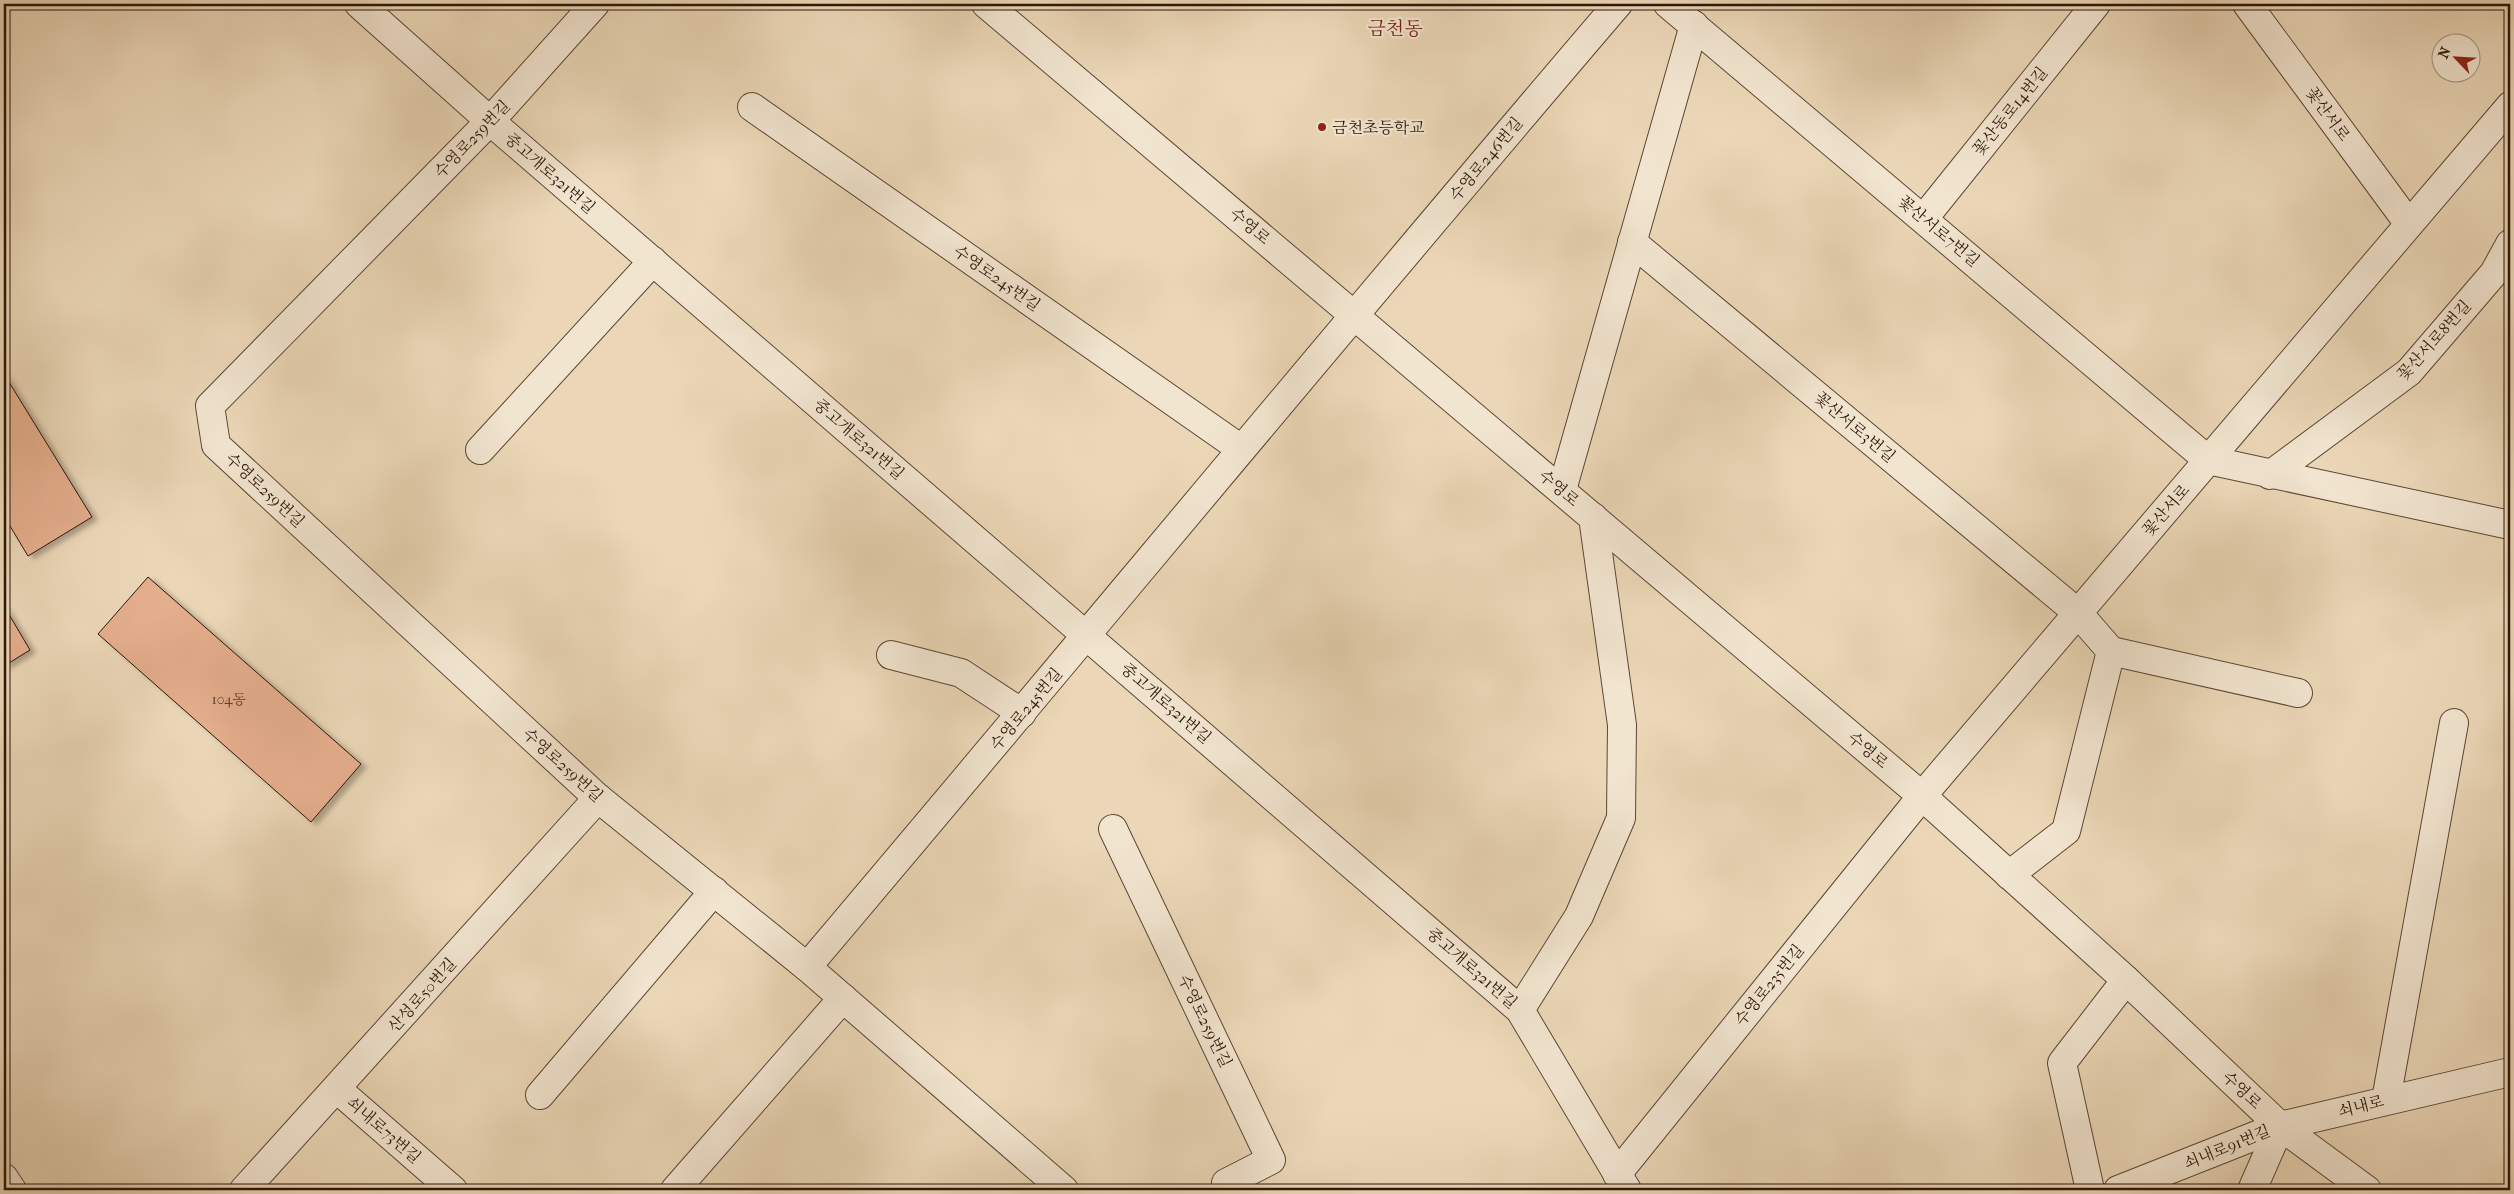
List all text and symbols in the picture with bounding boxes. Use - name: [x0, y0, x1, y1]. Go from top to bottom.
- district label: 금천동: [1367, 18, 1423, 40]
- north arrow: [2432, 32, 2482, 82]
- text: N: [2435, 44, 2455, 61]
- street label: 꽃산동로14번길: [1969, 63, 2051, 159]
- street label: 꽃산서로: [2302, 83, 2354, 145]
- street label: 수영로259번길: [430, 96, 514, 182]
- street label: 수영로246번길: [1445, 113, 1527, 205]
- place label: 금천초등학교: [1332, 118, 1425, 137]
- marker: 금천초등학교: [1316, 121, 1328, 133]
- street label: 중고개로321번길: [501, 129, 599, 217]
- street label: 꽃산서로7번길: [1894, 191, 1984, 271]
- street label: 수영로: [1226, 204, 1274, 249]
- street label: 수영로245번길: [950, 241, 1044, 315]
- street label: 꽃산서로8번길: [2393, 296, 2475, 384]
- street label: 꽃산서로3번길: [1811, 388, 1899, 466]
- street label: 중고개로321번길: [810, 395, 908, 483]
- street label: 수영로259번길: [222, 449, 308, 531]
- street label: 수영로: [1535, 466, 1583, 511]
- street label: 꽃산서로: [2139, 480, 2194, 540]
- street label: 중고개로321번길: [1117, 659, 1215, 747]
- street label: 수영로245번길: [986, 664, 1066, 754]
- house number: 104동: [212, 691, 247, 708]
- street label: 수영로259번길: [519, 724, 607, 806]
- street label: 수영로: [1844, 728, 1892, 773]
- street label: 중고개로321번길: [1423, 924, 1521, 1012]
- street label: 수영로235번길: [1730, 941, 1808, 1029]
- street label: 산성로50번길: [384, 954, 460, 1036]
- street label: 수영로259번길: [1174, 972, 1236, 1070]
- street label: 수영로: [2219, 1067, 2266, 1113]
- street label: 쇠내로: [2336, 1091, 2386, 1121]
- street label: 쇠내로73번길: [343, 1093, 425, 1167]
- street label: 쇠내로91번길: [2181, 1121, 2273, 1173]

